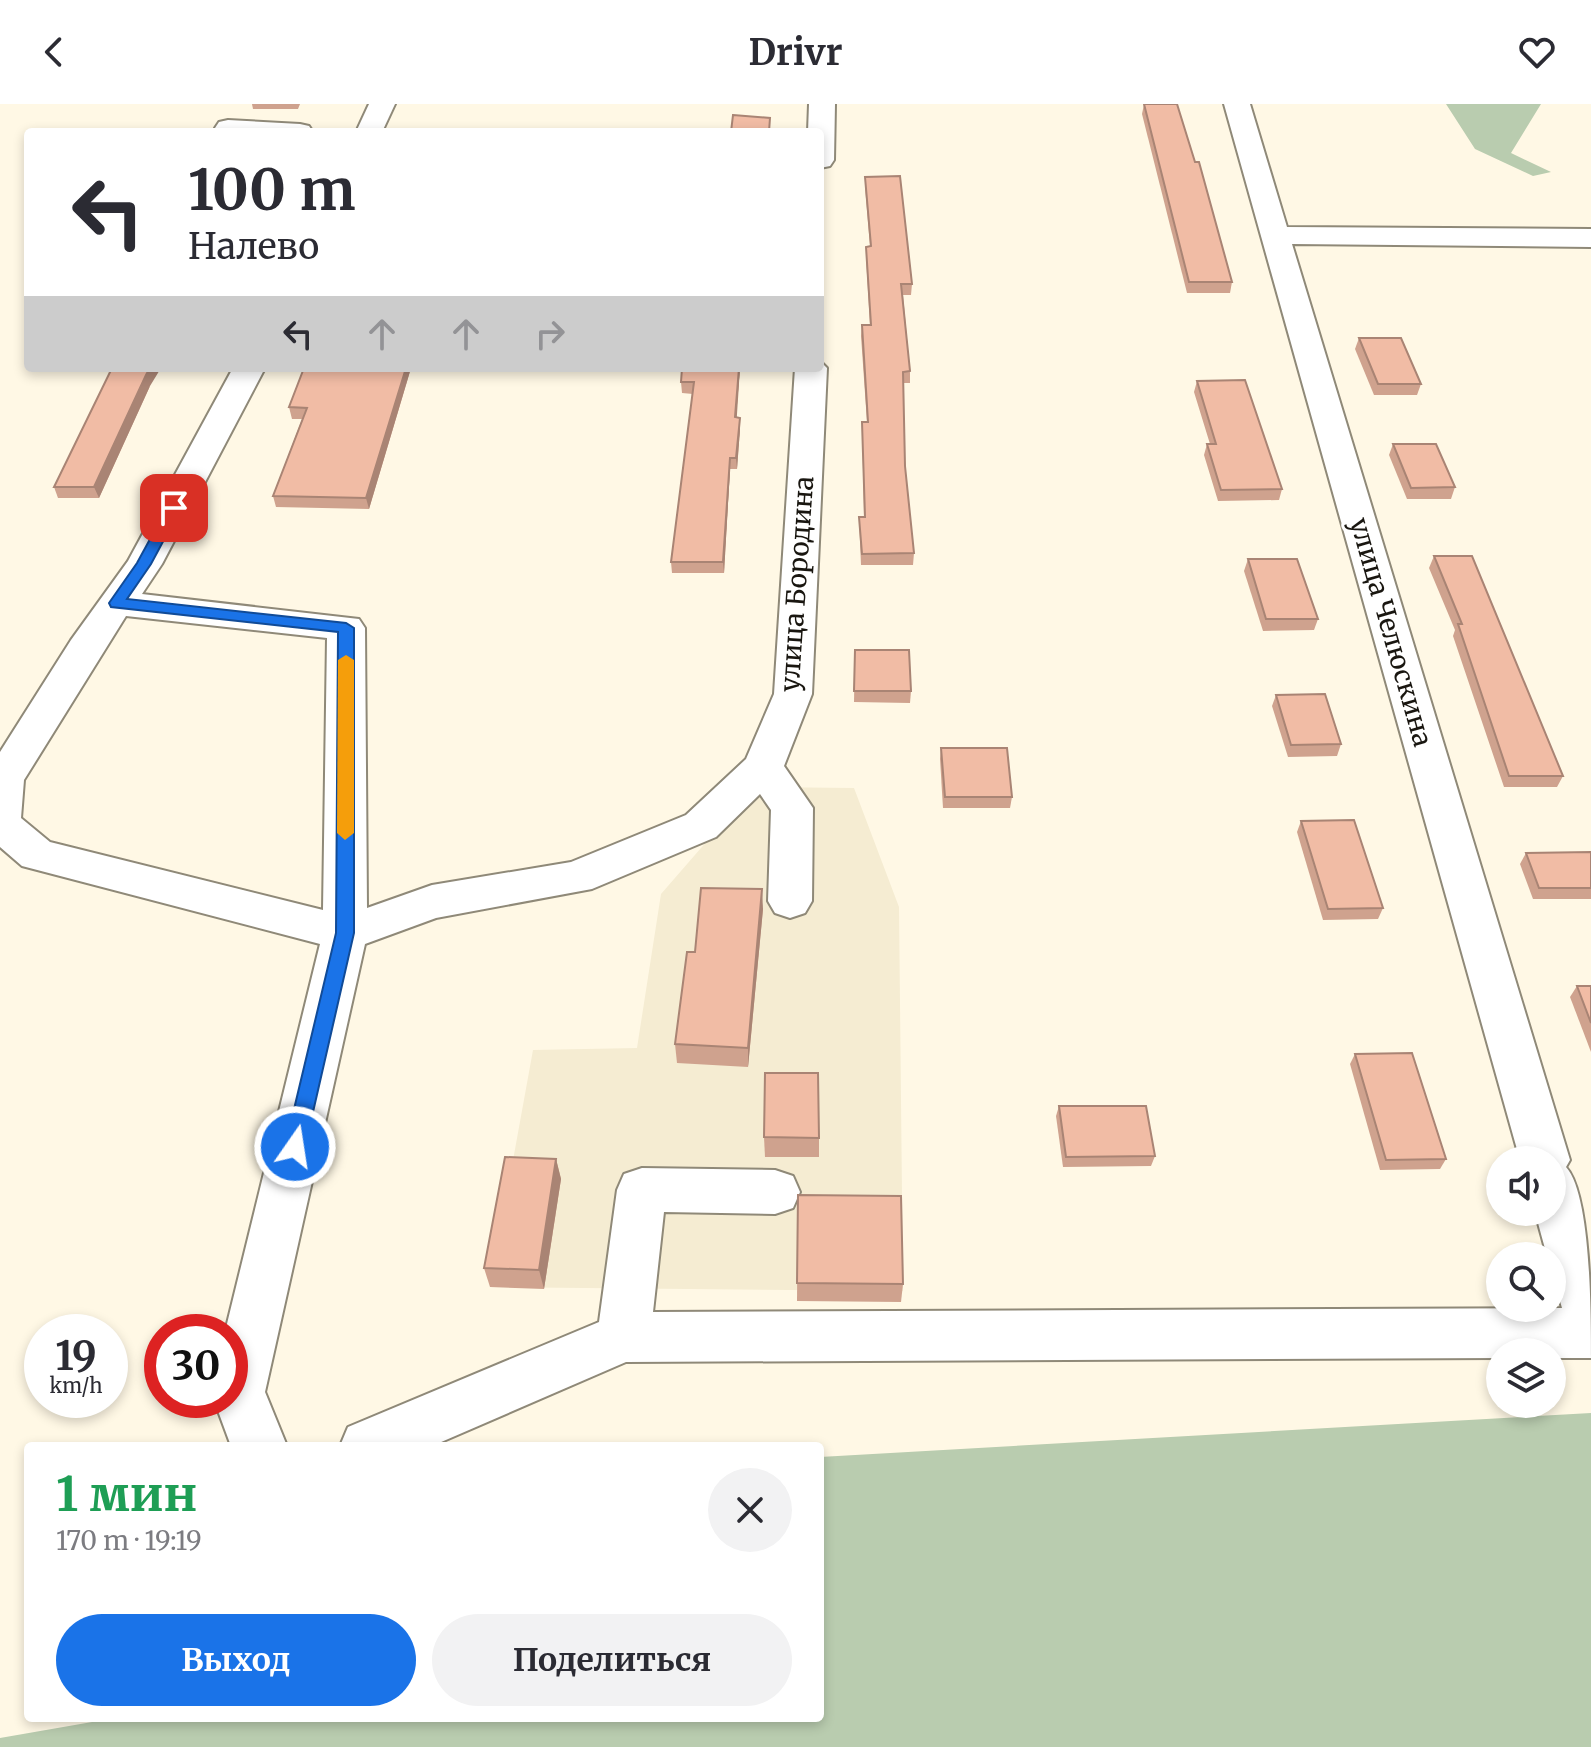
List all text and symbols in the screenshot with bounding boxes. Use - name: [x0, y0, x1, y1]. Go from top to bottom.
- icon: back: [32, 30, 76, 74]
- text: Drivr: [749, 30, 842, 75]
- icon: heart: [1515, 30, 1559, 74]
- text: 100 m: [188, 155, 356, 225]
- icon: left: [56, 160, 160, 264]
- text: Налево: [188, 224, 319, 269]
- icon: left: [276, 312, 320, 356]
- icon: ahead: [360, 312, 404, 356]
- icon: ahead: [444, 312, 488, 356]
- icon: right: [528, 312, 572, 356]
- pin: [140, 474, 208, 542]
- street label: улица Бородина: [772, 475, 821, 693]
- icon: arrive: [152, 486, 196, 530]
- street label: улица Челюскина: [1343, 514, 1440, 750]
- position arrow: [253, 1105, 337, 1189]
- map controls: [1486, 1146, 1566, 1418]
- button: sound: [1486, 1146, 1566, 1226]
- button: search: [1486, 1242, 1566, 1322]
- speed limit sign: 30: [144, 1314, 248, 1418]
- text: 19: [55, 1331, 97, 1381]
- button: layers: [1486, 1338, 1566, 1418]
- text: km/h: [50, 1373, 102, 1398]
- text: 1 мин: [56, 1464, 197, 1524]
- button: close: [708, 1468, 792, 1552]
- text: 170 m · 19:19: [56, 1524, 202, 1557]
- button: Выход: [56, 1614, 416, 1706]
- button: Поделиться: [432, 1614, 792, 1706]

